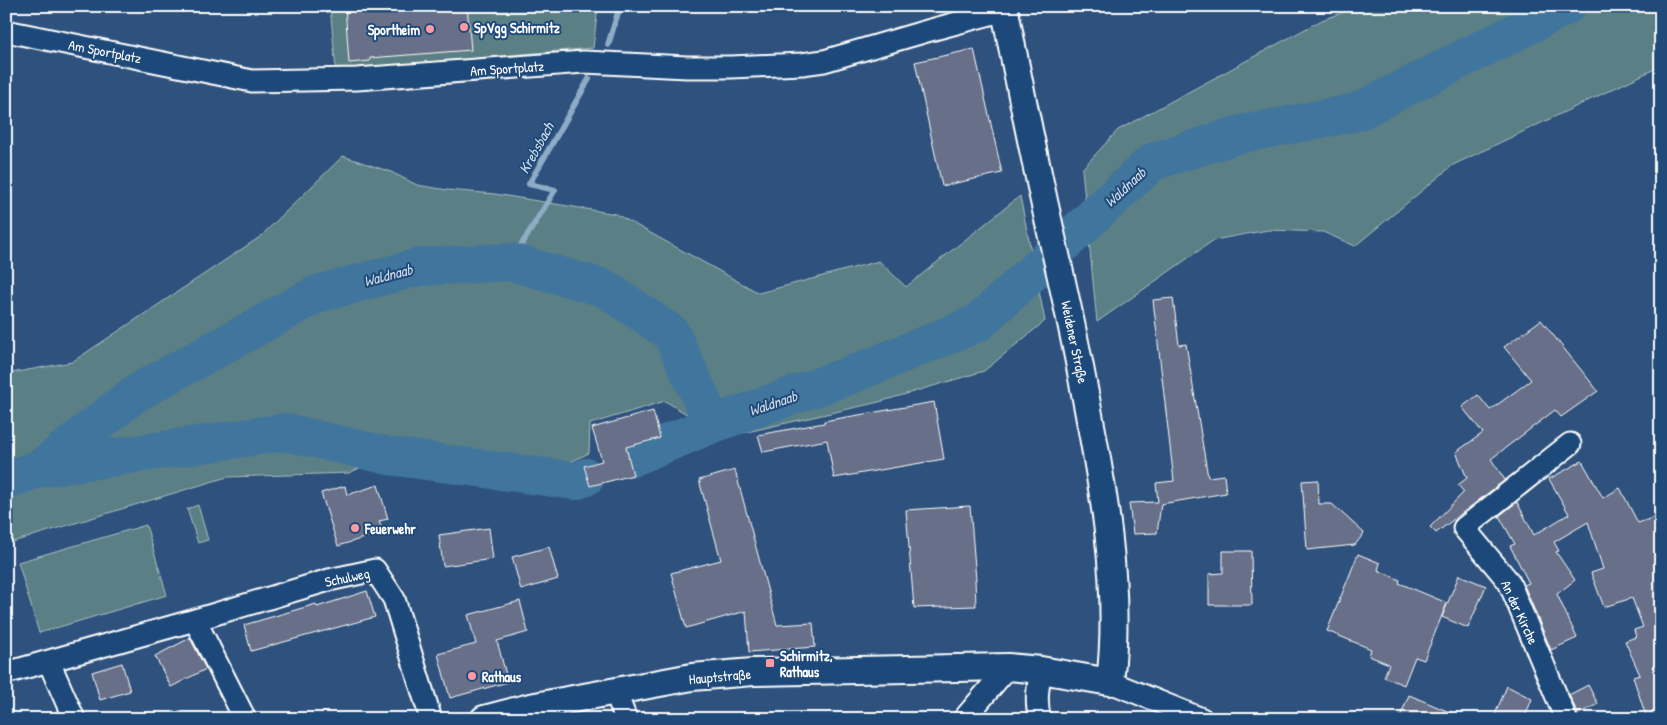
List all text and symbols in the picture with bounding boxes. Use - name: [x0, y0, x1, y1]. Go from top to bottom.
- place label: SpVgg Schirmitz: [474, 18, 560, 39]
- place label: Sportheim: [368, 20, 420, 41]
- marker: SpVgg Schirmitz: [458, 21, 470, 33]
- marker: Sportheim: [424, 23, 436, 35]
- street label: Am Sportplatz: [67, 35, 143, 68]
- street label: Am Sportplatz: [469, 56, 545, 81]
- water label: Krebsbach: [513, 117, 560, 177]
- water label: Waldnaab: [1100, 162, 1151, 212]
- water label: Waldnaab: [361, 258, 415, 292]
- street label: Weidener Straße: [1056, 299, 1093, 386]
- water label: Waldnaab: [746, 385, 801, 421]
- place label: Feuerwehr: [364, 519, 416, 538]
- marker: Feuerwehr: [349, 522, 361, 534]
- street label: Schulweg: [323, 563, 371, 592]
- street label: An der Kirche: [1497, 577, 1543, 648]
- place label: Schirmitz, Rathaus: [780, 646, 833, 681]
- marker: Schirmitz, Rathaus: [764, 657, 776, 669]
- street label: Hauptstraße: [688, 664, 752, 689]
- place label: Rathaus: [482, 667, 522, 686]
- marker: Rathaus: [466, 670, 478, 682]

